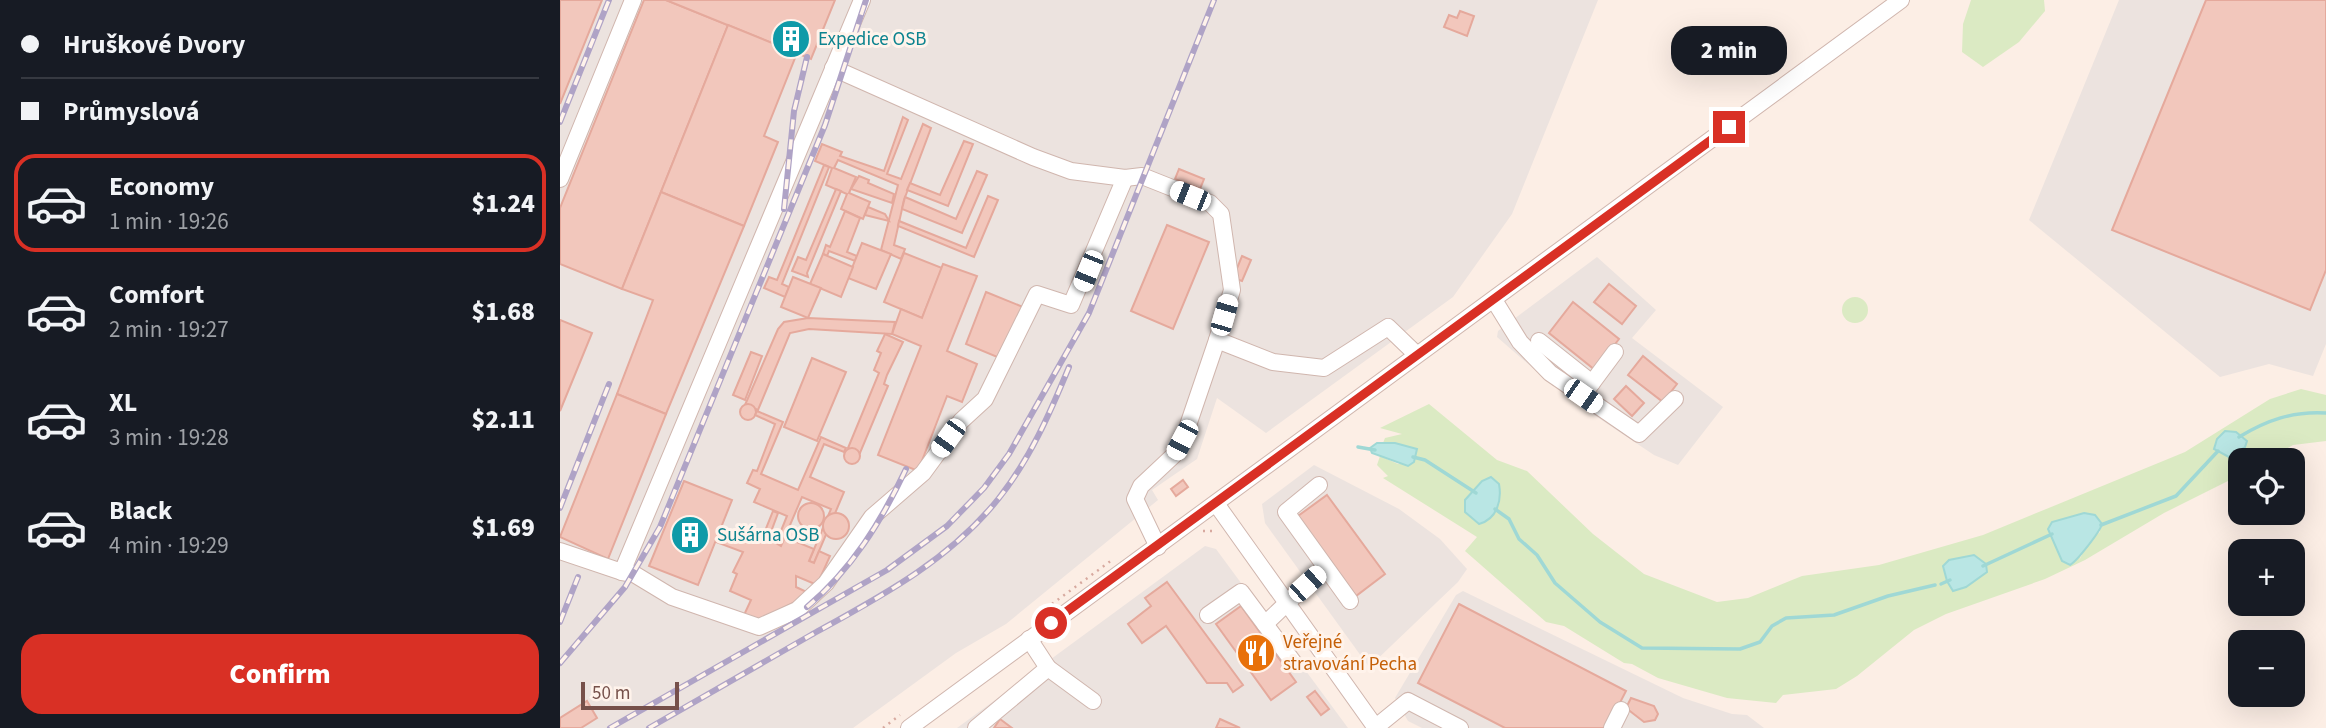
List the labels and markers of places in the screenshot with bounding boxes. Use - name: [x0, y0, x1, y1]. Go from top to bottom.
- building icon: Expedice OSB: [770, 18, 812, 60]
- place label: Expedice OSB: [818, 26, 927, 53]
- building icon: Sušárna OSB: [669, 514, 711, 556]
- place label: Sušárna OSB: [717, 522, 819, 549]
- place label: Veřejné stravování Pecha: [1283, 629, 1417, 678]
- restaurant icon: Veřejné stravování Pecha: [1235, 632, 1277, 674]

